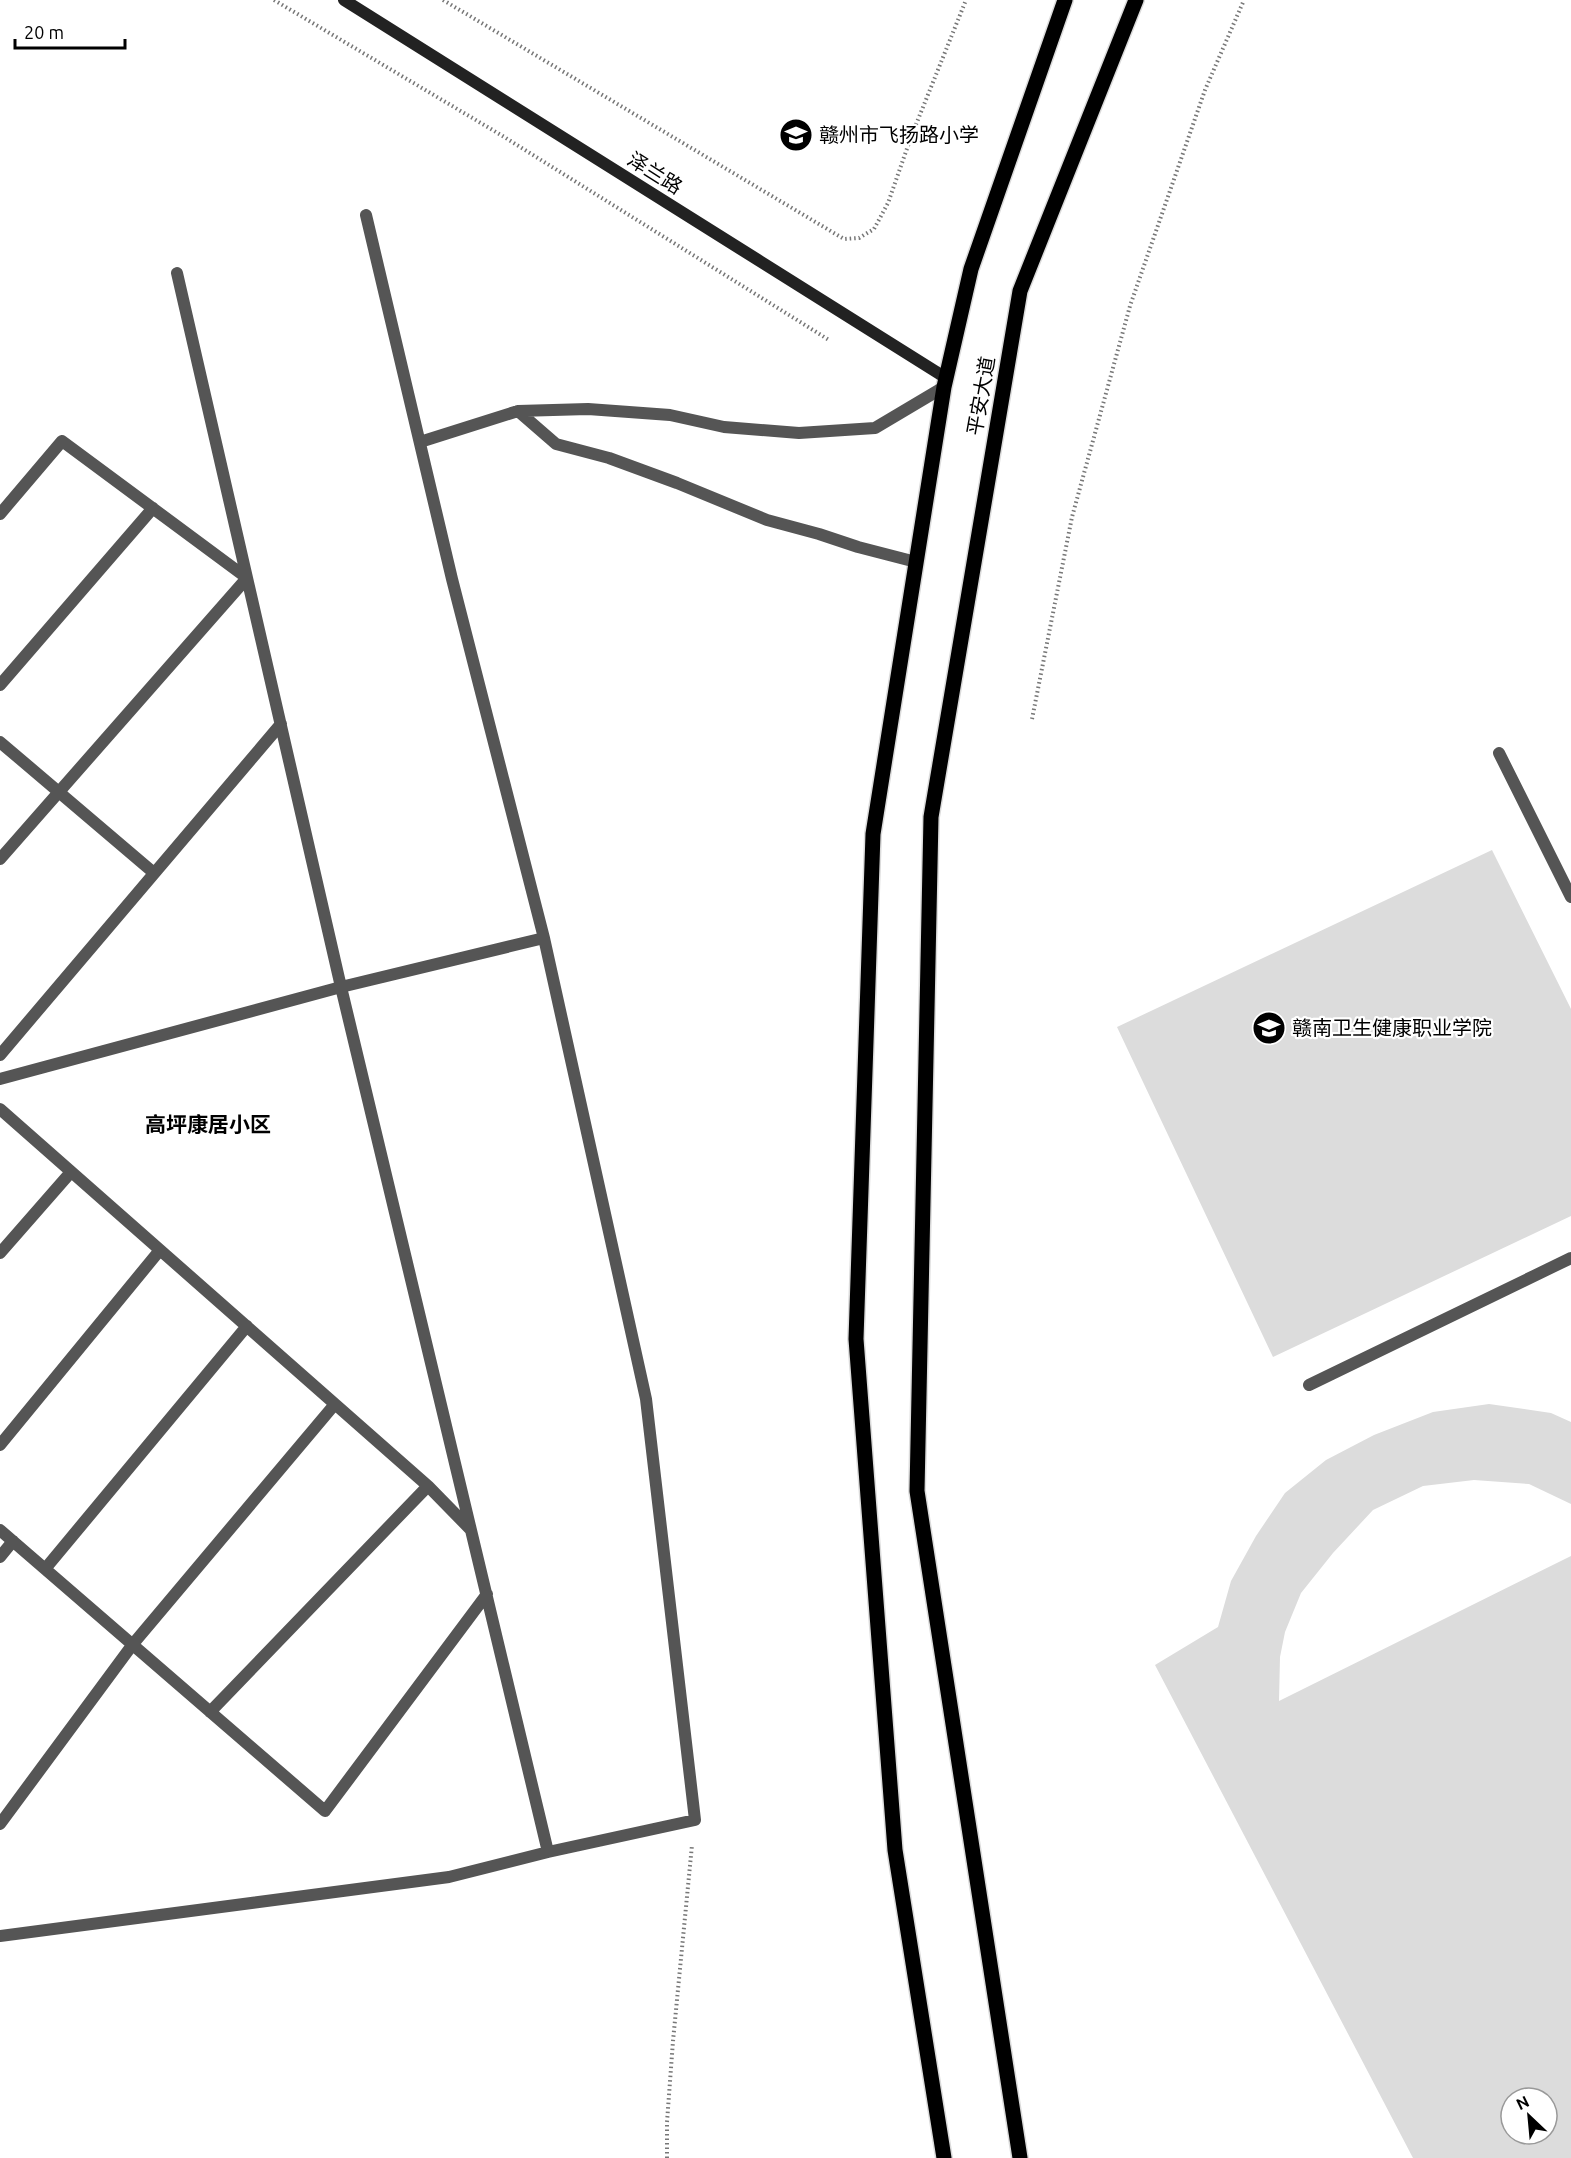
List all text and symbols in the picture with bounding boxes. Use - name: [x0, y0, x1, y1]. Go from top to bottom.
- scale bar: [15, 12, 124, 50]
- text: 20 m: [24, 22, 64, 42]
- school or university icon: 赣州市飞扬路小学: [778, 117, 814, 153]
- place label: 赣州市飞扬路小学: [819, 123, 979, 146]
- street label: 泽兰路: [624, 147, 687, 198]
- street label: 平安大道: [962, 355, 999, 437]
- school or university icon: 赣南卫生健康职业学院: [1251, 1010, 1287, 1046]
- place label: 赣南卫生健康职业学院: [1292, 1016, 1492, 1039]
- district label: 高坪康居小区: [145, 1112, 271, 1136]
- north arrow: [1499, 2086, 1559, 2146]
- text: N: [1513, 2092, 1532, 2113]

